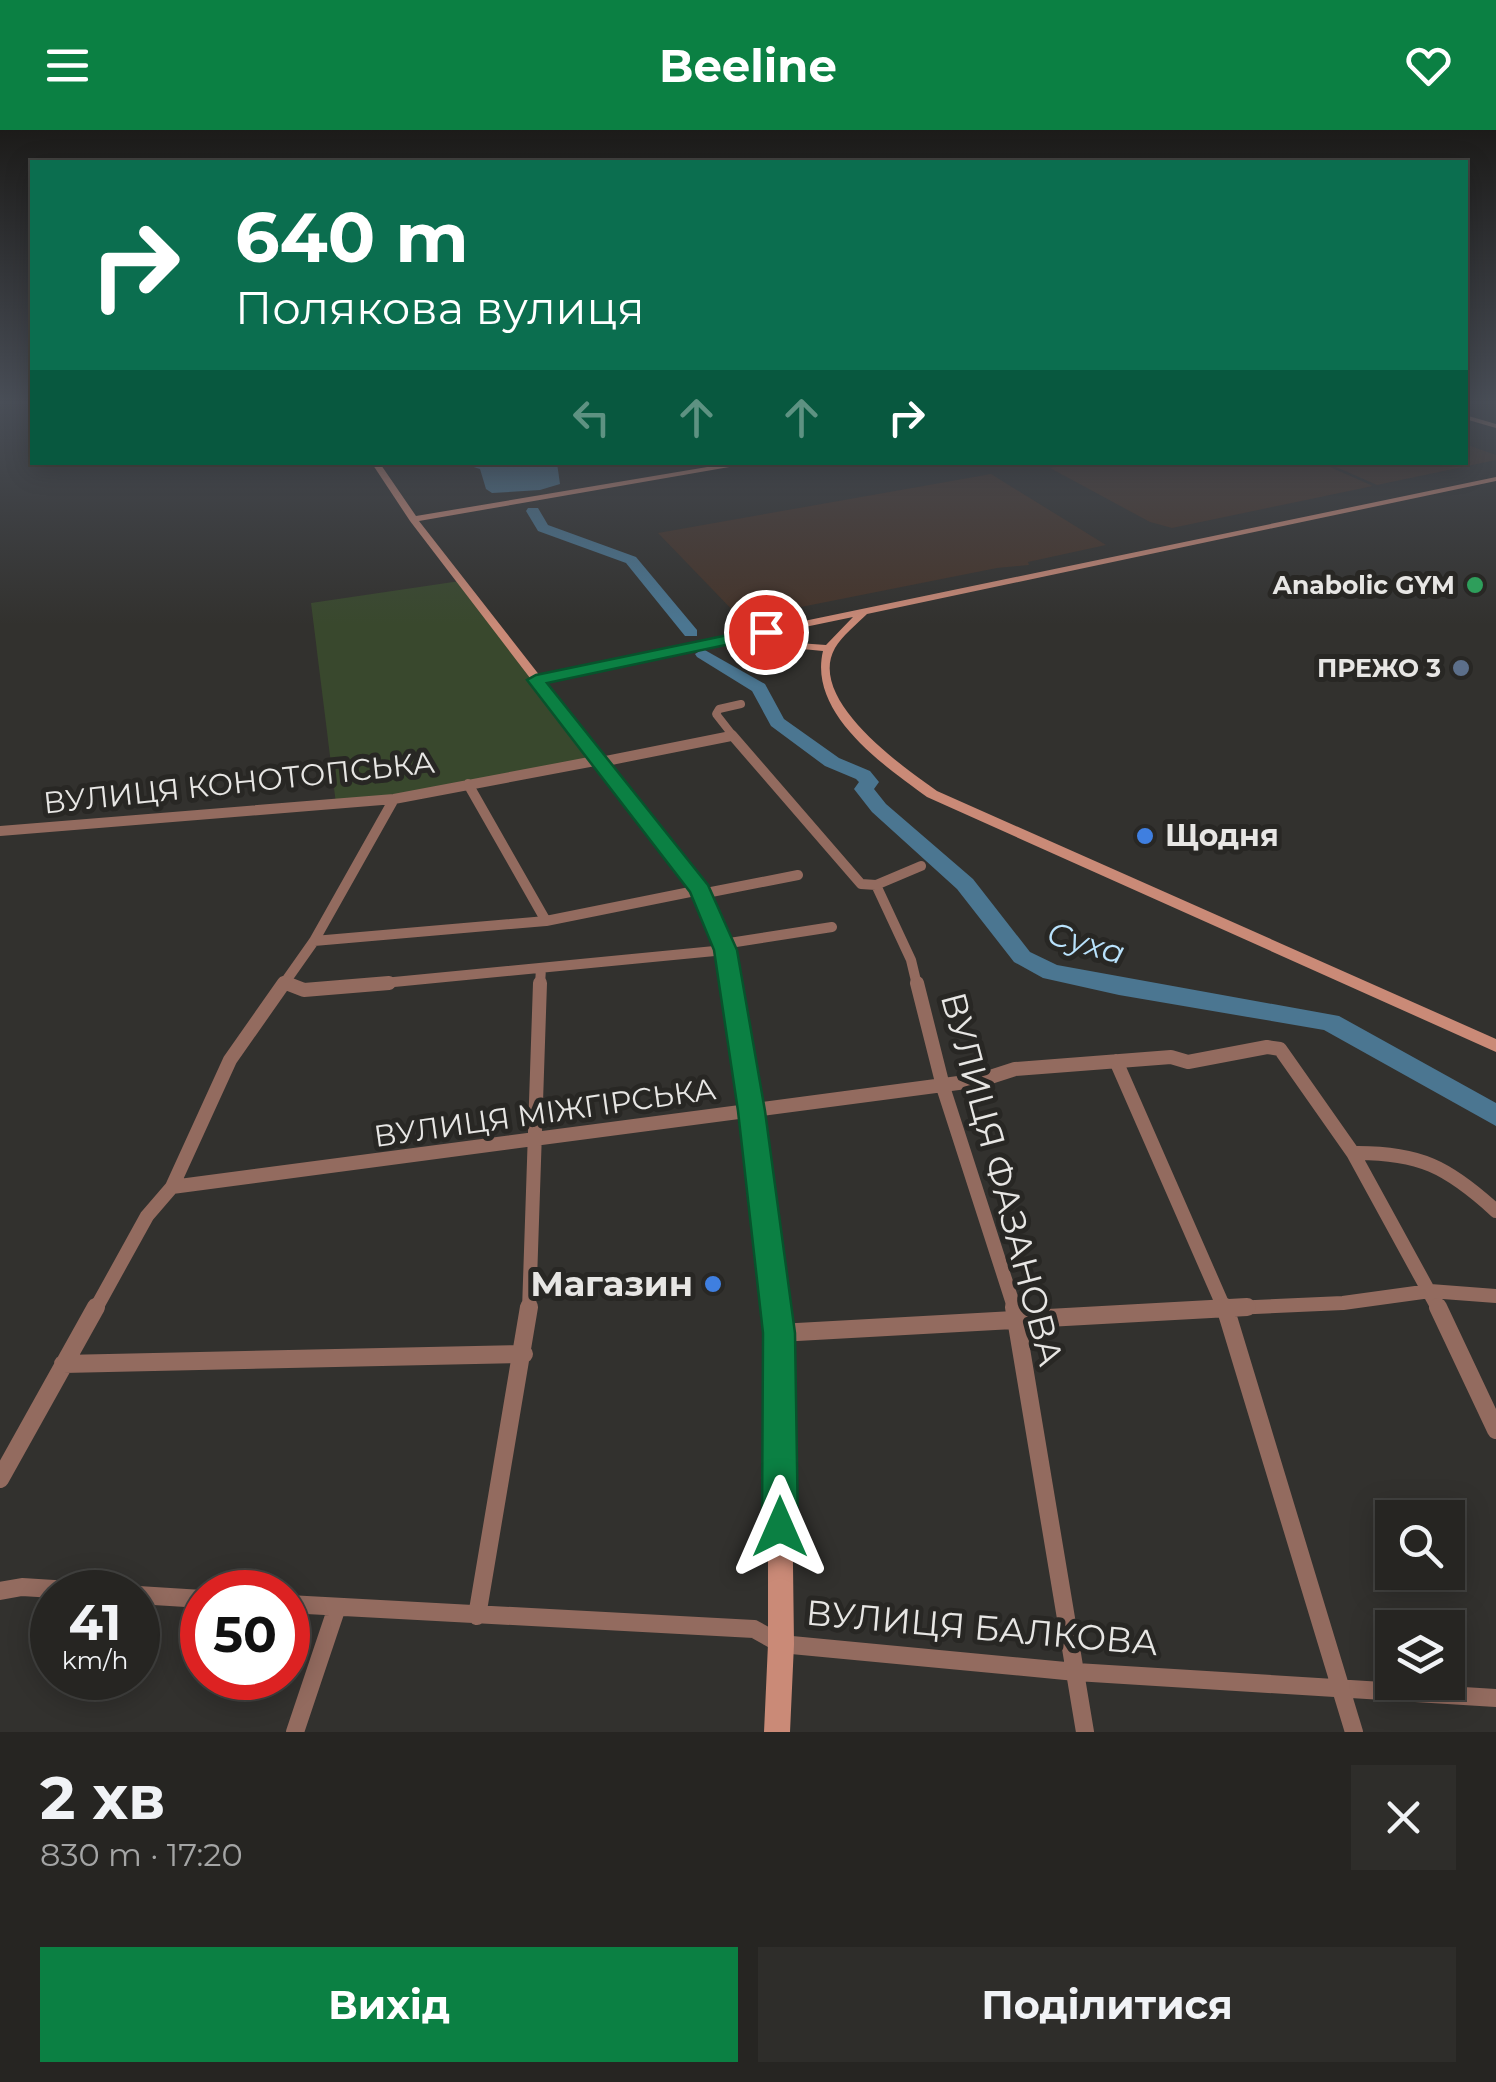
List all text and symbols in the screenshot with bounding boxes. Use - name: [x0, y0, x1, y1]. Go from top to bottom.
- icon: menu: [40, 38, 95, 93]
- text: Beeline: [659, 38, 837, 93]
- icon: heart: [1401, 38, 1456, 93]
- text: 640 m: [235, 194, 469, 280]
- icon: right: [70, 200, 200, 330]
- text: Полякова вулиця: [235, 280, 645, 335]
- icon: left: [564, 390, 619, 445]
- icon: ahead: [669, 390, 724, 445]
- icon: ahead: [774, 390, 829, 445]
- icon: right: [879, 390, 934, 445]
- place label: Anabolic GYM: [1272, 570, 1455, 600]
- marker: Anabolic GYM: [1464, 574, 1486, 596]
- pin: [724, 590, 809, 675]
- icon: arrive: [739, 605, 794, 660]
- place label: ПРЕЖО 3: [1317, 653, 1441, 683]
- marker: ПРЕЖО 3: [1450, 657, 1472, 679]
- street label: ВУЛИЦЯ КОНОТОПСЬКА: [41, 744, 436, 821]
- place label: Щодня: [1165, 817, 1279, 854]
- marker: Щодня: [1134, 825, 1156, 847]
- water label: Суха: [1043, 913, 1130, 972]
- street label: ВУЛИЦЯ ФАЗАНОВА: [932, 987, 1073, 1370]
- street label: ВУЛИЦЯ МІЖГІРСЬКА: [372, 1070, 718, 1155]
- place label: Магазин: [530, 1262, 693, 1305]
- marker: Магазин: [702, 1273, 724, 1295]
- position arrow: [728, 1475, 832, 1579]
- map controls: [1375, 1500, 1465, 1700]
- button: search: [1375, 1500, 1465, 1590]
- speed limit sign: 50: [180, 1570, 310, 1700]
- street label: ВУЛИЦЯ БАЛКОВА: [804, 1591, 1160, 1664]
- text: 41: [69, 1592, 121, 1653]
- button: layers: [1375, 1610, 1465, 1700]
- text: km/h: [62, 1645, 128, 1675]
- text: 2 хв: [40, 1761, 165, 1834]
- button: close: [1351, 1765, 1456, 1870]
- text: 830 m · 17:20: [40, 1835, 243, 1874]
- button: Вихід: [40, 1947, 738, 2062]
- button: Поділитися: [758, 1947, 1456, 2062]

